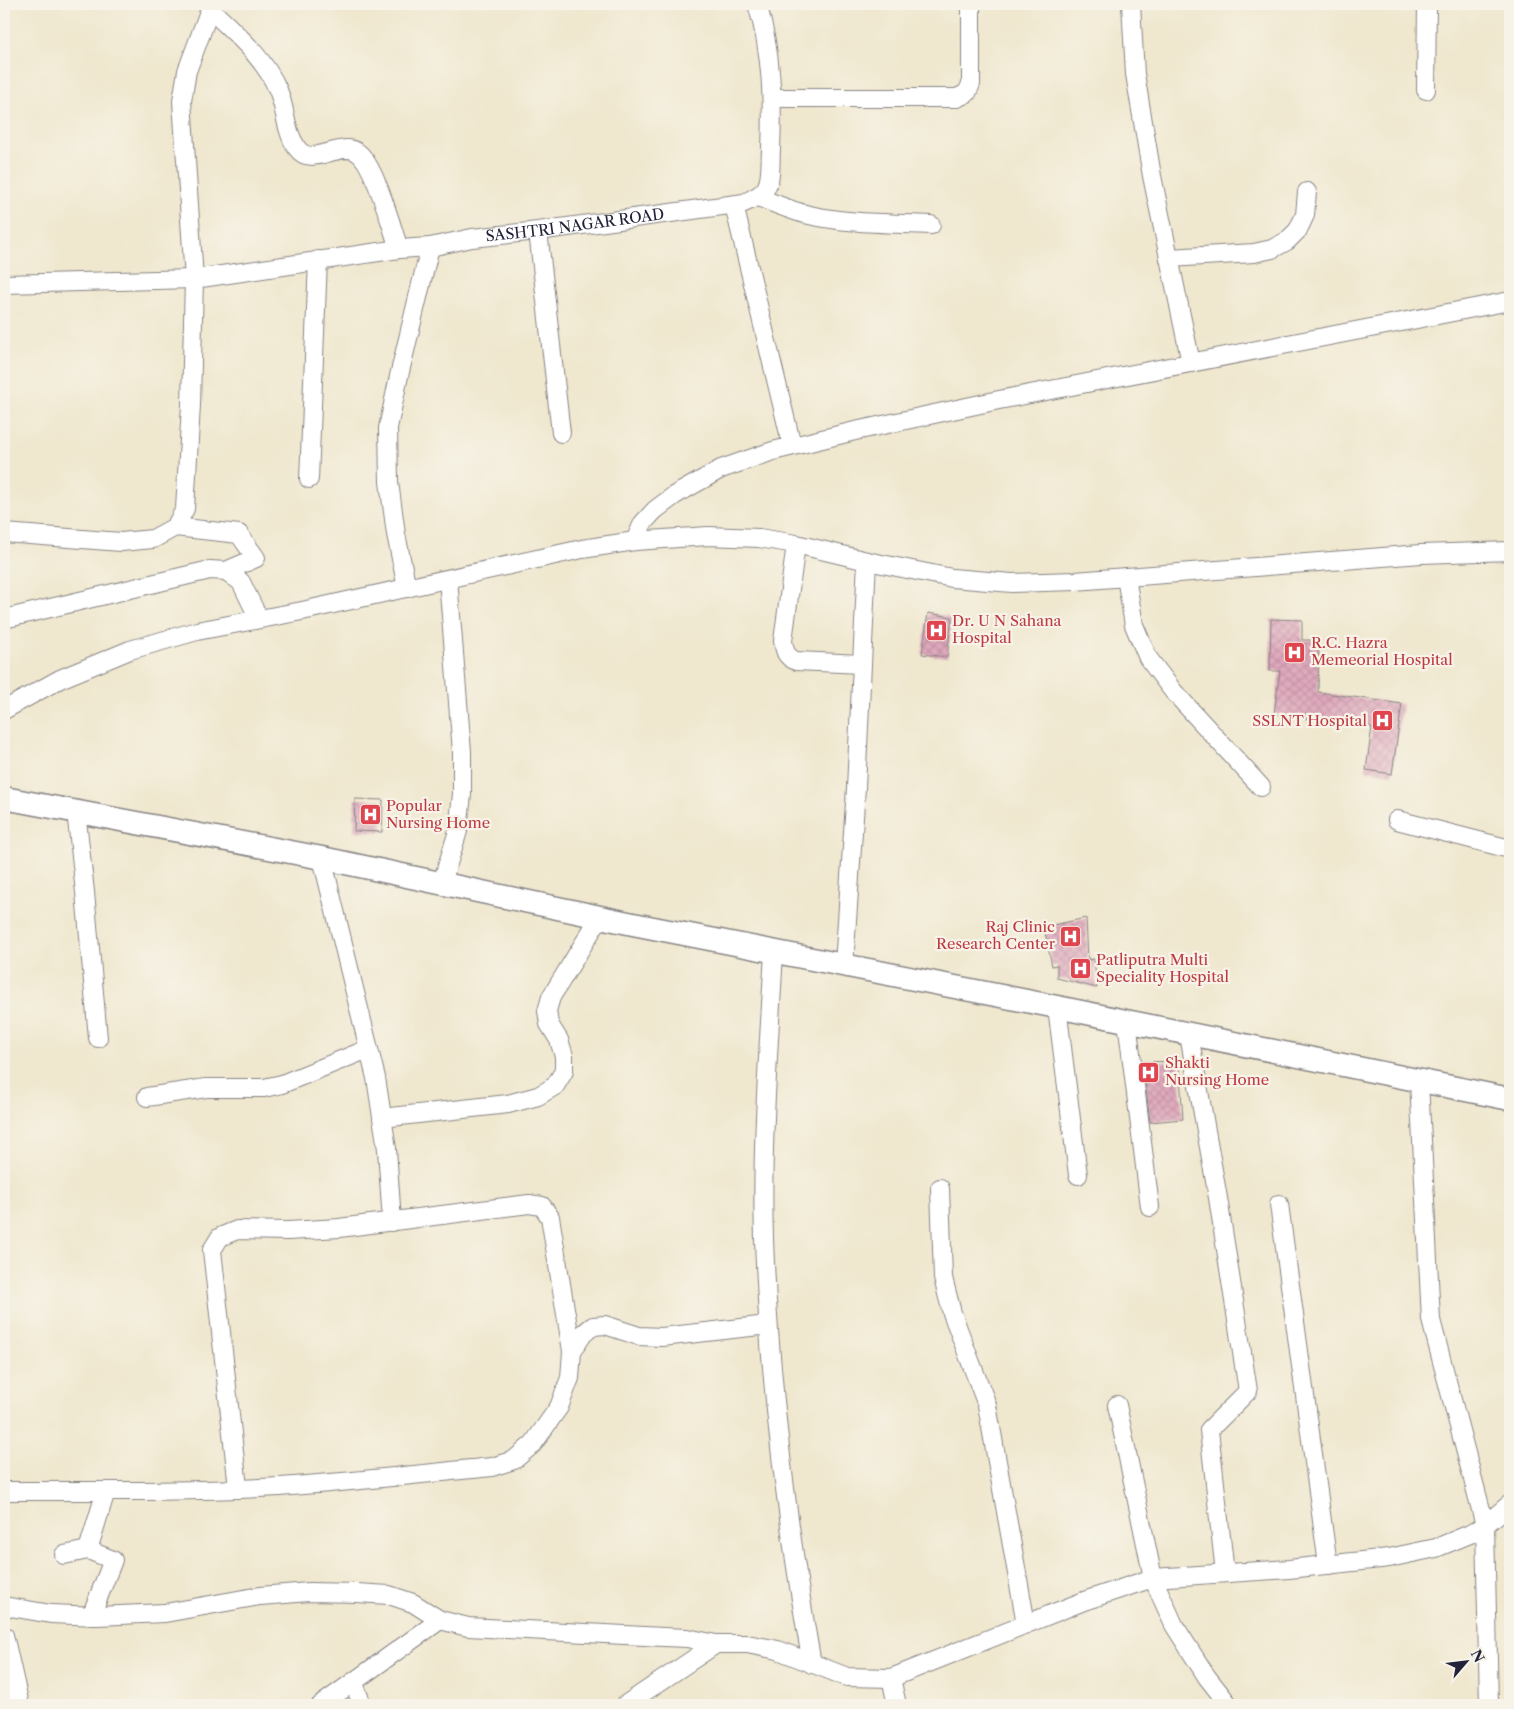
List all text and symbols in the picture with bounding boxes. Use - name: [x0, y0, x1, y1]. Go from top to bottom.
- street label: SASHTRI NAGAR ROAD: [485, 204, 665, 246]
- place label: Dr. U N Sahana Hospital: [952, 611, 1062, 647]
- hospital icon: Dr. U N Sahana Hospital: [924, 618, 948, 642]
- place label: R.C. Hazra Memeorial Hospital: [1311, 633, 1453, 669]
- hospital icon: R.C. Hazra Memeorial Hospital: [1283, 640, 1307, 664]
- hospital icon: SSLNT Hospital: [1371, 709, 1395, 733]
- place label: SSLNT Hospital: [1252, 711, 1368, 730]
- place label: Popular Nursing Home: [386, 796, 490, 832]
- hospital icon: Popular Nursing Home: [358, 803, 382, 827]
- place label: Raj Clinic Research Center: [936, 917, 1056, 953]
- hospital icon: Raj Clinic Research Center: [1059, 924, 1083, 948]
- place label: Patliputra Multi Speciality Hospital: [1096, 950, 1229, 986]
- hospital icon: Patliputra Multi Speciality Hospital: [1068, 957, 1092, 981]
- place label: Shakti Nursing Home: [1165, 1053, 1269, 1089]
- hospital icon: Shakti Nursing Home: [1137, 1060, 1161, 1084]
- north arrow: [1442, 1636, 1492, 1686]
- text: N: [1467, 1646, 1488, 1665]

